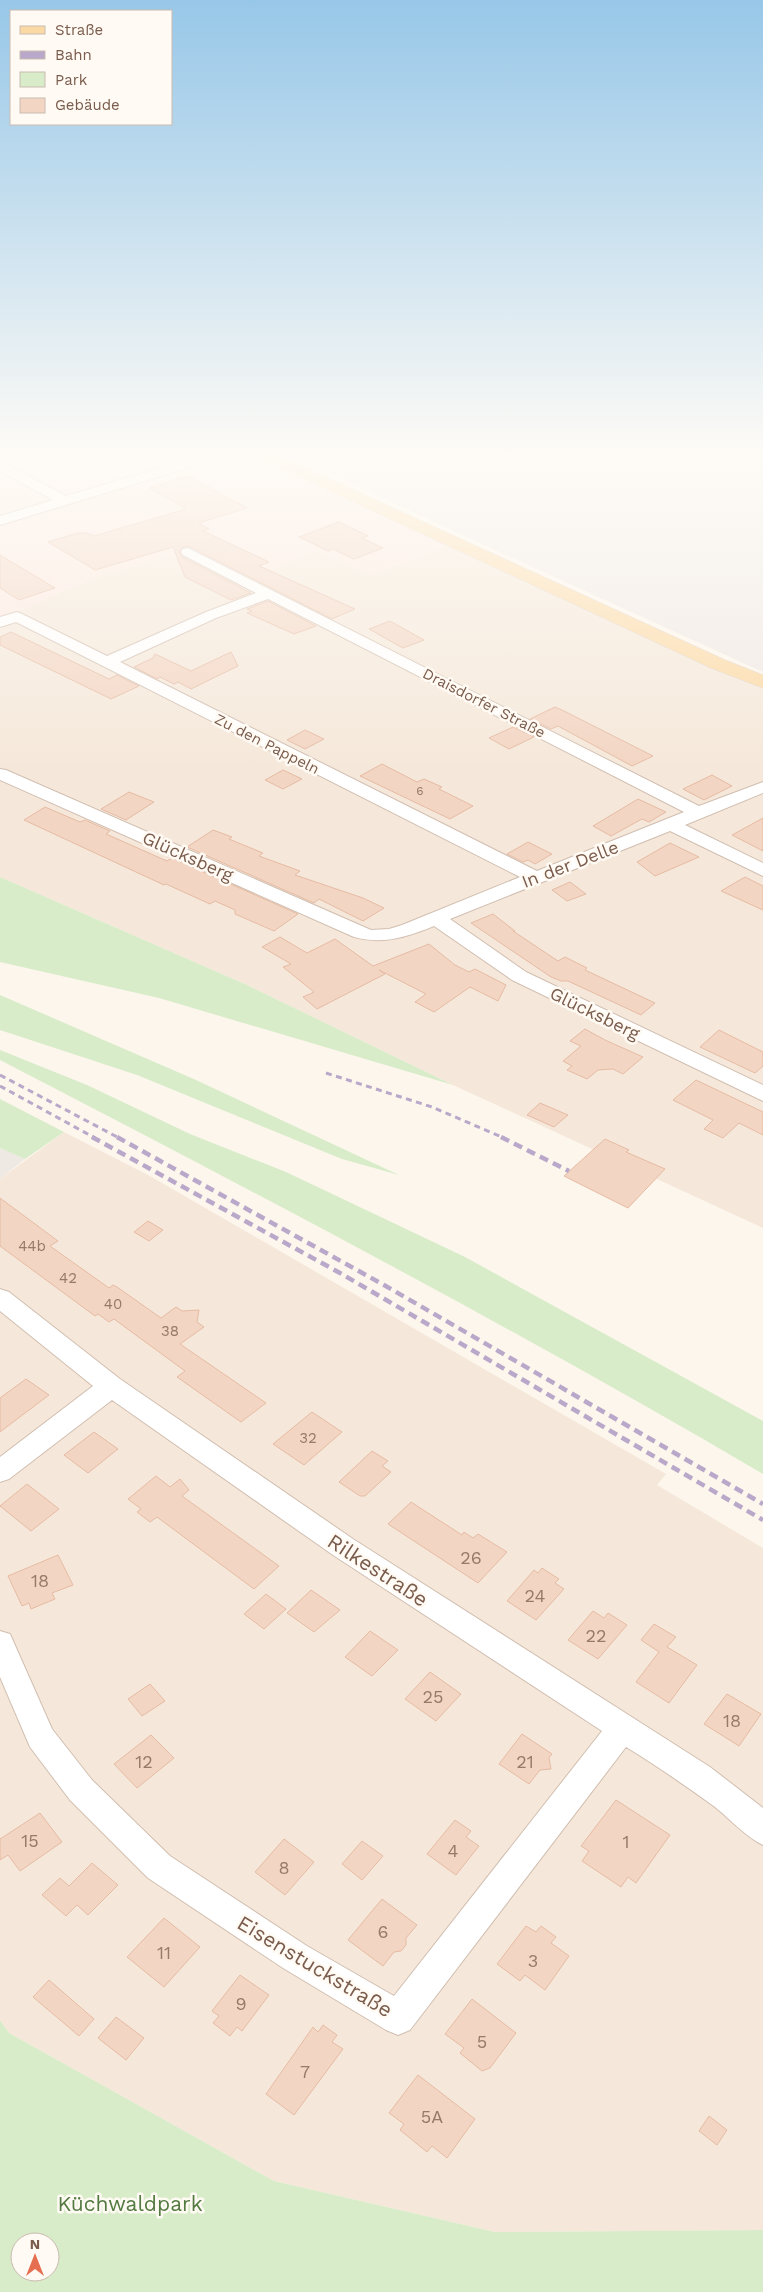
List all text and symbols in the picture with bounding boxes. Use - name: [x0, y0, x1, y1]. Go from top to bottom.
- legend: [10, 10, 172, 125]
- text: Straße: [55, 21, 103, 39]
- text: Bahn: [55, 46, 92, 64]
- text: Park: [55, 71, 88, 89]
- text: Gebäude: [55, 96, 120, 114]
- street label: Draisdorfer Straße: [420, 664, 548, 742]
- street label: Zu den Pappeln: [212, 710, 322, 778]
- house number: 6: [416, 784, 424, 798]
- street label: Glücksberg: [139, 827, 237, 886]
- street label: In der Delle: [519, 836, 621, 892]
- street label: Glücksberg: [547, 982, 644, 1044]
- house number: 44b: [18, 1237, 46, 1255]
- house number: 42: [59, 1269, 77, 1287]
- house number: 40: [104, 1295, 122, 1313]
- house number: 38: [161, 1322, 179, 1340]
- house number: 32: [299, 1429, 317, 1447]
- street label: Rilkestraße: [323, 1528, 433, 1612]
- house number: 26: [460, 1547, 482, 1568]
- house number: 18: [31, 1570, 49, 1591]
- house number: 24: [525, 1585, 545, 1606]
- house number: 22: [586, 1625, 607, 1646]
- house number: 25: [423, 1686, 443, 1707]
- house number: 18: [723, 1710, 741, 1731]
- house number: 12: [135, 1751, 153, 1772]
- house number: 21: [516, 1751, 534, 1772]
- house number: 15: [21, 1830, 39, 1851]
- house number: 1: [622, 1831, 630, 1852]
- house number: 4: [448, 1840, 459, 1861]
- house number: 8: [278, 1857, 290, 1878]
- street label: Eisenstuckstraße: [233, 1910, 397, 2022]
- house number: 6: [378, 1921, 388, 1942]
- house number: 11: [157, 1942, 171, 1963]
- house number: 3: [528, 1950, 538, 1971]
- house number: 9: [235, 1993, 247, 2014]
- house number: 5: [477, 2031, 487, 2052]
- house number: 7: [300, 2061, 310, 2082]
- house number: 5A: [421, 2106, 443, 2127]
- park label: Küchwaldpark: [57, 2191, 203, 2216]
- north arrow: [10, 2232, 60, 2282]
- text: N: [30, 2236, 40, 2252]

